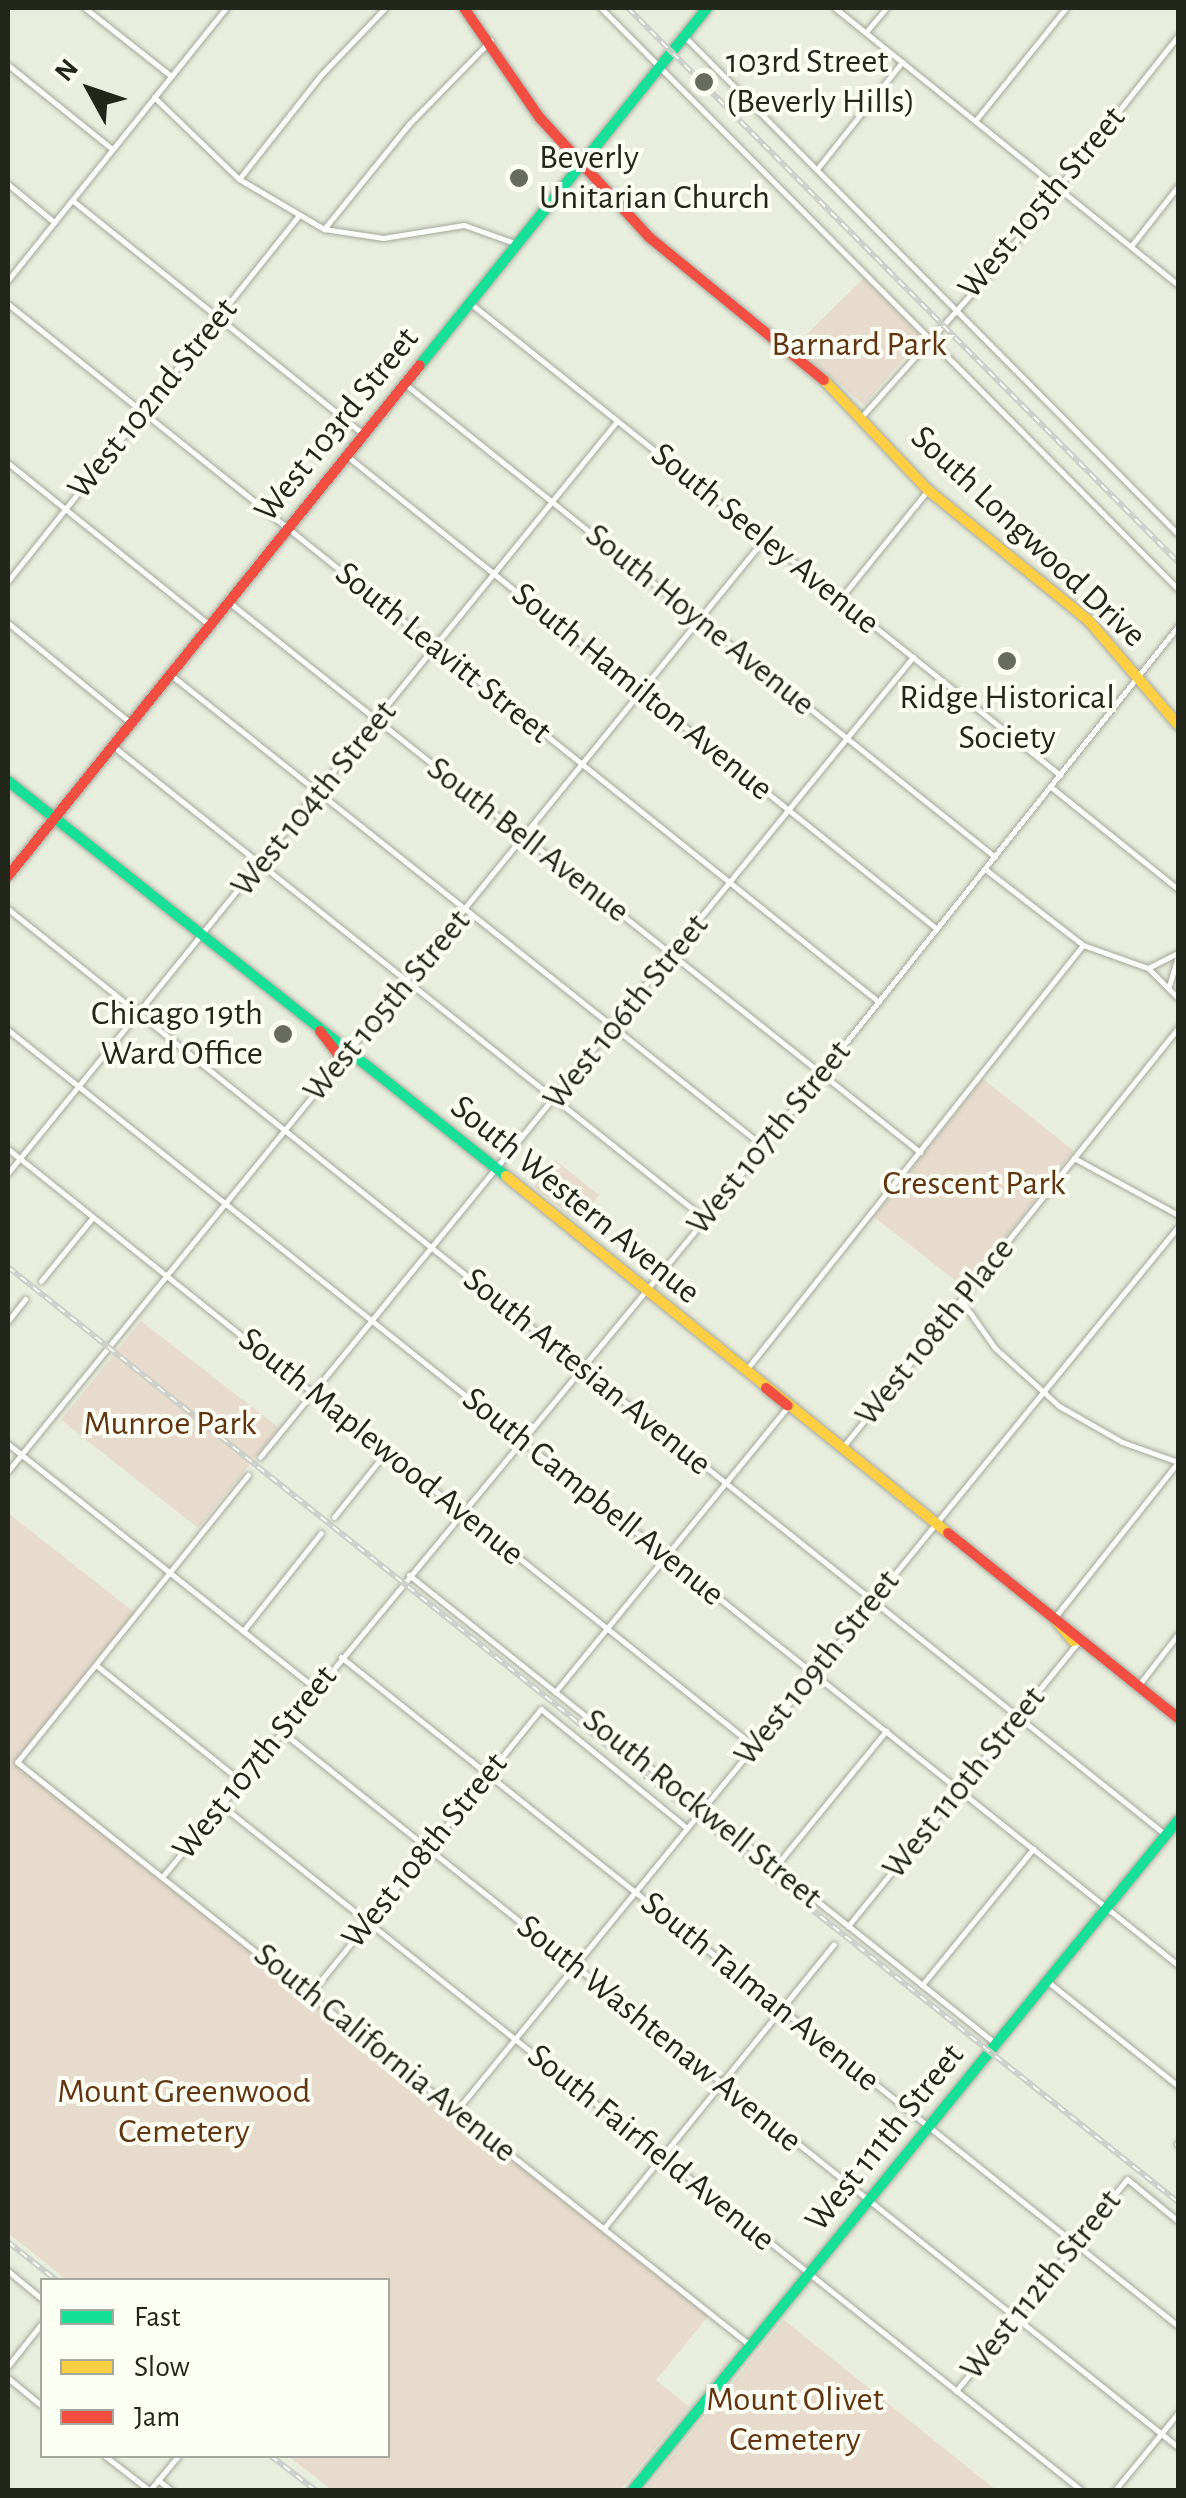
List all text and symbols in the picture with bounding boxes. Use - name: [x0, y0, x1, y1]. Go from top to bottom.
- north arrow: [40, 40, 140, 140]
- place label: 103rd Street (Beverly Hills): [726, 41, 915, 123]
- text: N: [50, 54, 84, 87]
- marker: 103rd Street (Beverly Hills): [691, 69, 717, 95]
- street label: West 105th Street: [949, 98, 1135, 308]
- place label: Beverly Unitarian Church: [539, 137, 770, 219]
- marker: Beverly Unitarian Church: [508, 167, 530, 189]
- street label: West 102nd Street: [59, 290, 247, 508]
- street label: West 103rd Street: [246, 319, 428, 531]
- park label: Barnard Park: [771, 324, 947, 366]
- street label: South Longwood Drive: [902, 417, 1154, 657]
- street label: South Seeley Avenue: [642, 434, 888, 644]
- street label: South Hoyne Avenue: [577, 515, 823, 725]
- street label: South Leavitt Street: [327, 553, 559, 753]
- street label: South Hamilton Avenue: [503, 574, 781, 810]
- marker: Ridge Historical Society: [996, 650, 1018, 672]
- place label: Ridge Historical Society: [899, 677, 1115, 759]
- street label: West 104th Street: [222, 692, 406, 906]
- street label: South Bell Avenue: [418, 748, 638, 932]
- street label: West 105th Street: [294, 901, 480, 1111]
- street label: West 106th Street: [534, 905, 718, 1119]
- place label: Chicago 19th Ward Office: [91, 993, 263, 1075]
- marker: Chicago 19th Ward Office: [272, 1023, 294, 1045]
- street label: West 107th Street: [678, 1032, 860, 1244]
- street label: South Western Avenue: [442, 1087, 708, 1313]
- park label: Crescent Park: [883, 1163, 1065, 1205]
- street label: West 108th Place: [846, 1229, 1024, 1435]
- street label: South Artesian Avenue: [454, 1259, 720, 1485]
- street label: South Maplewood Avenue: [230, 1319, 532, 1575]
- street label: South Campbell Avenue: [453, 1378, 733, 1616]
- park label: Munroe Park: [84, 1403, 256, 1445]
- street label: West 109th Street: [725, 1561, 909, 1775]
- street label: West 107th Street: [164, 1657, 346, 1869]
- street label: West 110th Street: [873, 1678, 1055, 1888]
- street label: South Rockwell Street: [574, 1700, 830, 1918]
- street label: West 108th Street: [333, 1744, 517, 1958]
- street label: South Talman Avenue: [632, 1883, 888, 2101]
- street label: South Washtenaw Avenue: [508, 1906, 810, 2162]
- street label: South California Avenue: [245, 1934, 525, 2172]
- street label: South Fairfield Avenue: [519, 2035, 783, 2261]
- street label: West 111th Street: [797, 2036, 973, 2240]
- park label: Mount Greenwood Cemetery: [57, 2071, 311, 2153]
- street label: West 112th Street: [951, 2181, 1131, 2389]
- legend: [40, 2278, 390, 2458]
- text: Fast: [134, 2302, 181, 2332]
- text: Slow: [134, 2352, 190, 2382]
- park label: Mount Olivet Cemetery: [706, 2379, 884, 2461]
- text: Jam: [134, 2402, 180, 2432]

